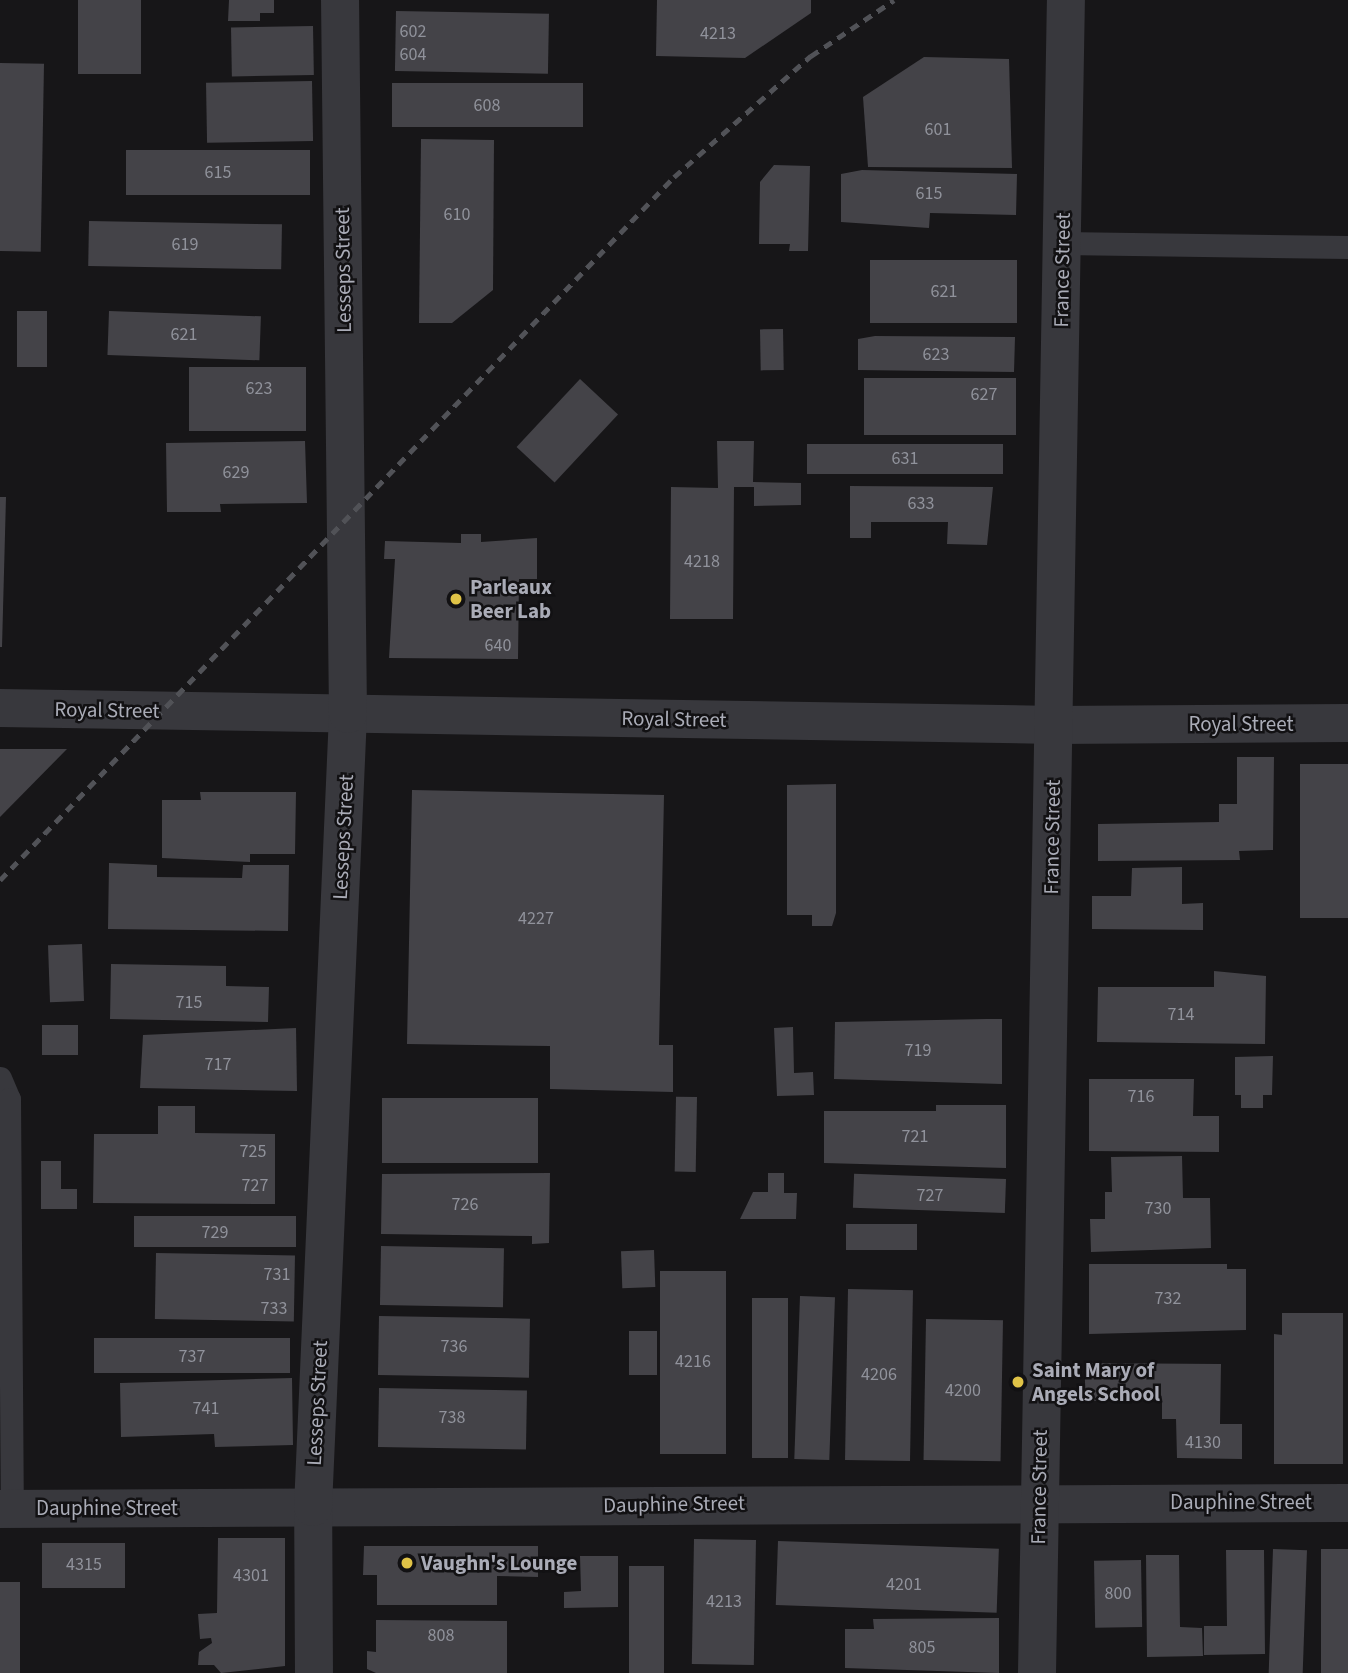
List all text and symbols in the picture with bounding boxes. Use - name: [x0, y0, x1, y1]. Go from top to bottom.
- house number: 602: [400, 21, 426, 43]
- house number: 4213: [700, 23, 736, 45]
- house number: 604: [400, 44, 426, 66]
- house number: 608: [474, 95, 500, 117]
- house number: 601: [925, 119, 951, 141]
- house number: 615: [205, 162, 231, 184]
- house number: 615: [916, 183, 942, 205]
- house number: 610: [444, 204, 470, 226]
- street label: Lesseps Street: [329, 207, 357, 333]
- street label: France Street: [1048, 212, 1076, 328]
- house number: 619: [172, 234, 198, 256]
- house number: 621: [931, 281, 957, 303]
- house number: 621: [171, 324, 197, 346]
- house number: 623: [923, 344, 949, 366]
- house number: 623: [246, 378, 272, 400]
- house number: 627: [971, 384, 997, 406]
- house number: 631: [892, 448, 918, 470]
- house number: 629: [223, 462, 249, 484]
- house number: 633: [908, 493, 934, 515]
- house number: 4218: [684, 551, 720, 573]
- place label: Parleaux Beer Lab: [470, 574, 552, 624]
- marker: Parleaux Beer Lab: [448, 591, 464, 607]
- house number: 640: [485, 635, 511, 657]
- street label: Royal Street: [54, 696, 160, 724]
- street label: Royal Street: [621, 705, 727, 733]
- street label: Royal Street: [1188, 711, 1294, 737]
- street label: Lesseps Street: [327, 774, 359, 900]
- street label: France Street: [1038, 779, 1066, 895]
- house number: 4227: [518, 908, 554, 930]
- house number: 715: [176, 992, 202, 1014]
- house number: 714: [1168, 1004, 1194, 1026]
- house number: 719: [905, 1040, 931, 1062]
- house number: 717: [205, 1054, 231, 1076]
- house number: 716: [1128, 1086, 1154, 1108]
- house number: 721: [902, 1126, 928, 1148]
- house number: 725: [240, 1141, 266, 1163]
- house number: 727: [242, 1175, 268, 1197]
- house number: 727: [917, 1185, 943, 1207]
- house number: 726: [452, 1194, 478, 1216]
- house number: 730: [1145, 1198, 1171, 1220]
- house number: 729: [202, 1222, 228, 1244]
- house number: 731: [264, 1264, 290, 1286]
- house number: 732: [1155, 1288, 1181, 1310]
- house number: 733: [261, 1298, 287, 1320]
- house number: 736: [441, 1336, 467, 1358]
- street label: Lesseps Street: [301, 1340, 333, 1466]
- house number: 737: [179, 1346, 205, 1368]
- house number: 4216: [675, 1351, 711, 1373]
- place label: Saint Mary of Angels School: [1032, 1357, 1160, 1407]
- house number: 4206: [861, 1364, 897, 1386]
- marker: Saint Mary of Angels School: [1010, 1374, 1026, 1390]
- house number: 4200: [945, 1380, 981, 1402]
- house number: 741: [193, 1398, 219, 1420]
- house number: 738: [439, 1407, 465, 1429]
- street label: France Street: [1025, 1429, 1053, 1545]
- house number: 4130: [1185, 1432, 1221, 1454]
- street label: Dauphine Street: [1170, 1489, 1312, 1515]
- street label: Dauphine Street: [603, 1490, 745, 1518]
- street label: Dauphine Street: [36, 1495, 178, 1521]
- place label: Vaughn's Lounge: [421, 1550, 577, 1576]
- house number: 4315: [66, 1554, 102, 1576]
- marker: Vaughn's Lounge: [399, 1555, 415, 1571]
- house number: 4301: [233, 1565, 269, 1587]
- house number: 4201: [886, 1574, 922, 1596]
- house number: 800: [1105, 1583, 1131, 1605]
- house number: 4213: [706, 1591, 742, 1613]
- house number: 808: [428, 1625, 454, 1647]
- house number: 805: [909, 1637, 935, 1659]

